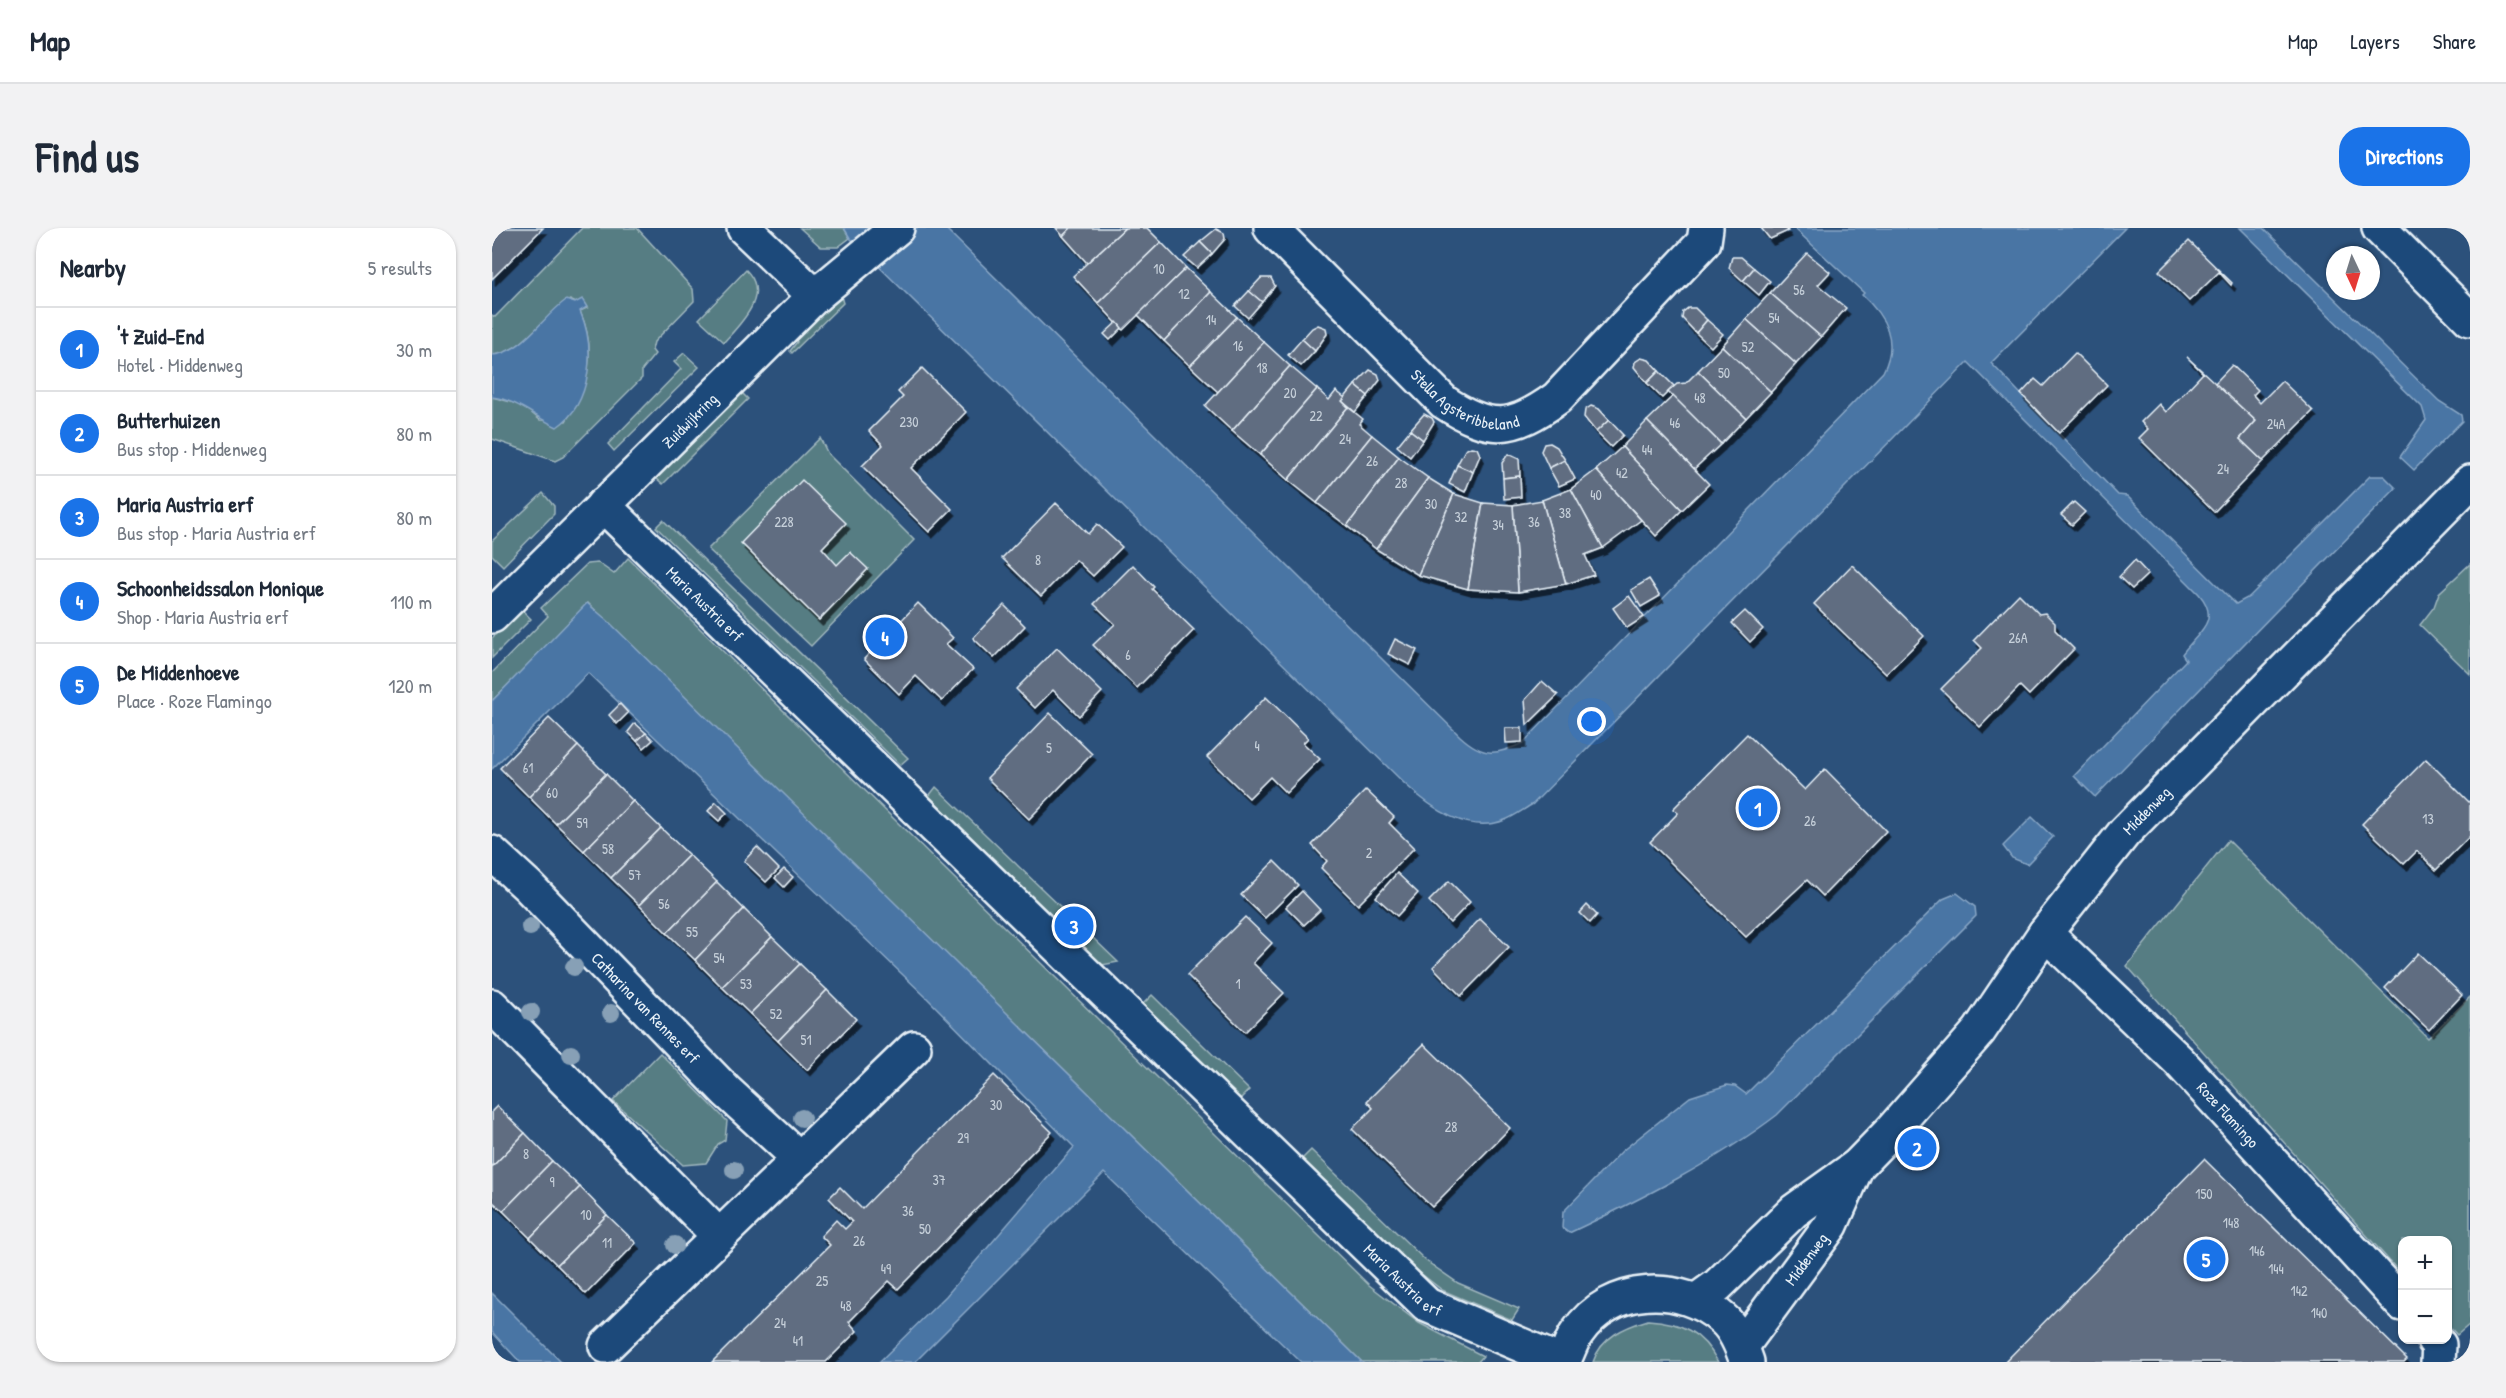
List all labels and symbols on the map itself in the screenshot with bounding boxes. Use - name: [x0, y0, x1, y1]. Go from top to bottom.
- north arrow: [2326, 246, 2380, 300]
- house number: 10: [1153, 259, 1165, 278]
- house number: 56: [1793, 280, 1805, 299]
- house number: 12: [1178, 284, 1190, 303]
- house number: 54: [1768, 308, 1780, 327]
- house number: 14: [1206, 310, 1216, 329]
- house number: 16: [1233, 336, 1244, 355]
- house number: 52: [1742, 337, 1755, 356]
- house number: 18: [1256, 358, 1268, 377]
- house number: 50: [1718, 363, 1730, 382]
- street label: Stella Agsteribbeland: [1406, 364, 1522, 435]
- house number: 20: [1284, 383, 1296, 402]
- street label: Zuidwijkring: [657, 388, 722, 453]
- house number: 48: [1694, 388, 1706, 407]
- house number: 22: [1309, 406, 1323, 425]
- house number: 230: [899, 412, 919, 431]
- house number: 46: [1670, 413, 1681, 432]
- house number: 24A: [2267, 414, 2285, 433]
- house number: 24: [1339, 429, 1351, 448]
- house number: 44: [1642, 440, 1652, 459]
- house number: 26: [1366, 451, 1378, 470]
- house number: 24: [2217, 459, 2229, 478]
- house number: 42: [1616, 463, 1628, 482]
- house number: 28: [1395, 473, 1407, 492]
- house number: 40: [1590, 485, 1602, 504]
- house number: 30: [1425, 494, 1437, 513]
- house number: 38: [1559, 503, 1571, 522]
- house number: 32: [1455, 507, 1468, 526]
- house number: 228: [774, 512, 794, 531]
- house number: 36: [1528, 512, 1540, 531]
- house number: 34: [1492, 515, 1504, 534]
- house number: 8: [1035, 550, 1041, 569]
- street label: Maria Austria erf: [662, 561, 748, 647]
- pin: 4: [866, 614, 904, 660]
- house number: 26A: [2009, 628, 2028, 647]
- house number: 6: [1125, 645, 1131, 664]
- your location: [1577, 707, 1606, 736]
- house number: 4: [1254, 736, 1260, 755]
- house number: 5: [1046, 738, 1052, 757]
- house number: 61: [523, 758, 533, 777]
- street label: Middenweg: [2117, 781, 2175, 840]
- house number: 60: [546, 783, 558, 802]
- pin: 1: [1738, 786, 1778, 830]
- house number: 13: [2422, 809, 2434, 828]
- house number: 26: [1804, 811, 1816, 830]
- house number: 59: [576, 813, 588, 832]
- house number: 58: [602, 839, 614, 858]
- house number: 2: [1366, 843, 1373, 862]
- house number: 57: [629, 865, 641, 884]
- house number: 56: [658, 894, 670, 913]
- pin: 3: [1054, 904, 1094, 948]
- house number: 55: [686, 922, 698, 941]
- street label: Catharina van Rennes erf: [587, 947, 705, 1068]
- house number: 54: [713, 948, 725, 967]
- house number: 53: [740, 974, 752, 993]
- house number: 1: [1235, 974, 1241, 993]
- house number: 52: [770, 1004, 783, 1023]
- house number: 51: [800, 1030, 812, 1049]
- street label: Roze Flamingo: [2192, 1077, 2265, 1153]
- house number: 30: [990, 1095, 1002, 1114]
- house number: 28: [1445, 1117, 1457, 1136]
- pin: 2: [1898, 1126, 1936, 1170]
- house number: 29: [957, 1128, 969, 1147]
- house number: 8: [523, 1144, 529, 1163]
- house number: 37: [932, 1170, 946, 1189]
- house number: 9: [549, 1172, 555, 1191]
- house number: 150: [2195, 1184, 2213, 1203]
- house number: 36: [902, 1201, 914, 1220]
- house number: 10: [580, 1205, 592, 1224]
- house number: 148: [2223, 1213, 2239, 1232]
- house number: 50: [919, 1219, 931, 1238]
- street label: Middenweg: [1779, 1228, 1833, 1290]
- house number: 26: [853, 1231, 865, 1250]
- house number: 11: [602, 1233, 612, 1252]
- pin: 5: [2186, 1236, 2226, 1282]
- street label: Maria Austria erf: [1359, 1238, 1446, 1321]
- house number: 146: [2249, 1241, 2265, 1260]
- house number: 49: [881, 1259, 891, 1278]
- house number: 144: [2268, 1259, 2284, 1278]
- house number: 25: [816, 1271, 828, 1290]
- house number: 142: [2291, 1281, 2308, 1300]
- house number: 48: [840, 1296, 852, 1315]
- house number: 140: [2311, 1303, 2327, 1322]
- house number: 24: [774, 1313, 786, 1332]
- house number: 41: [793, 1331, 803, 1350]

